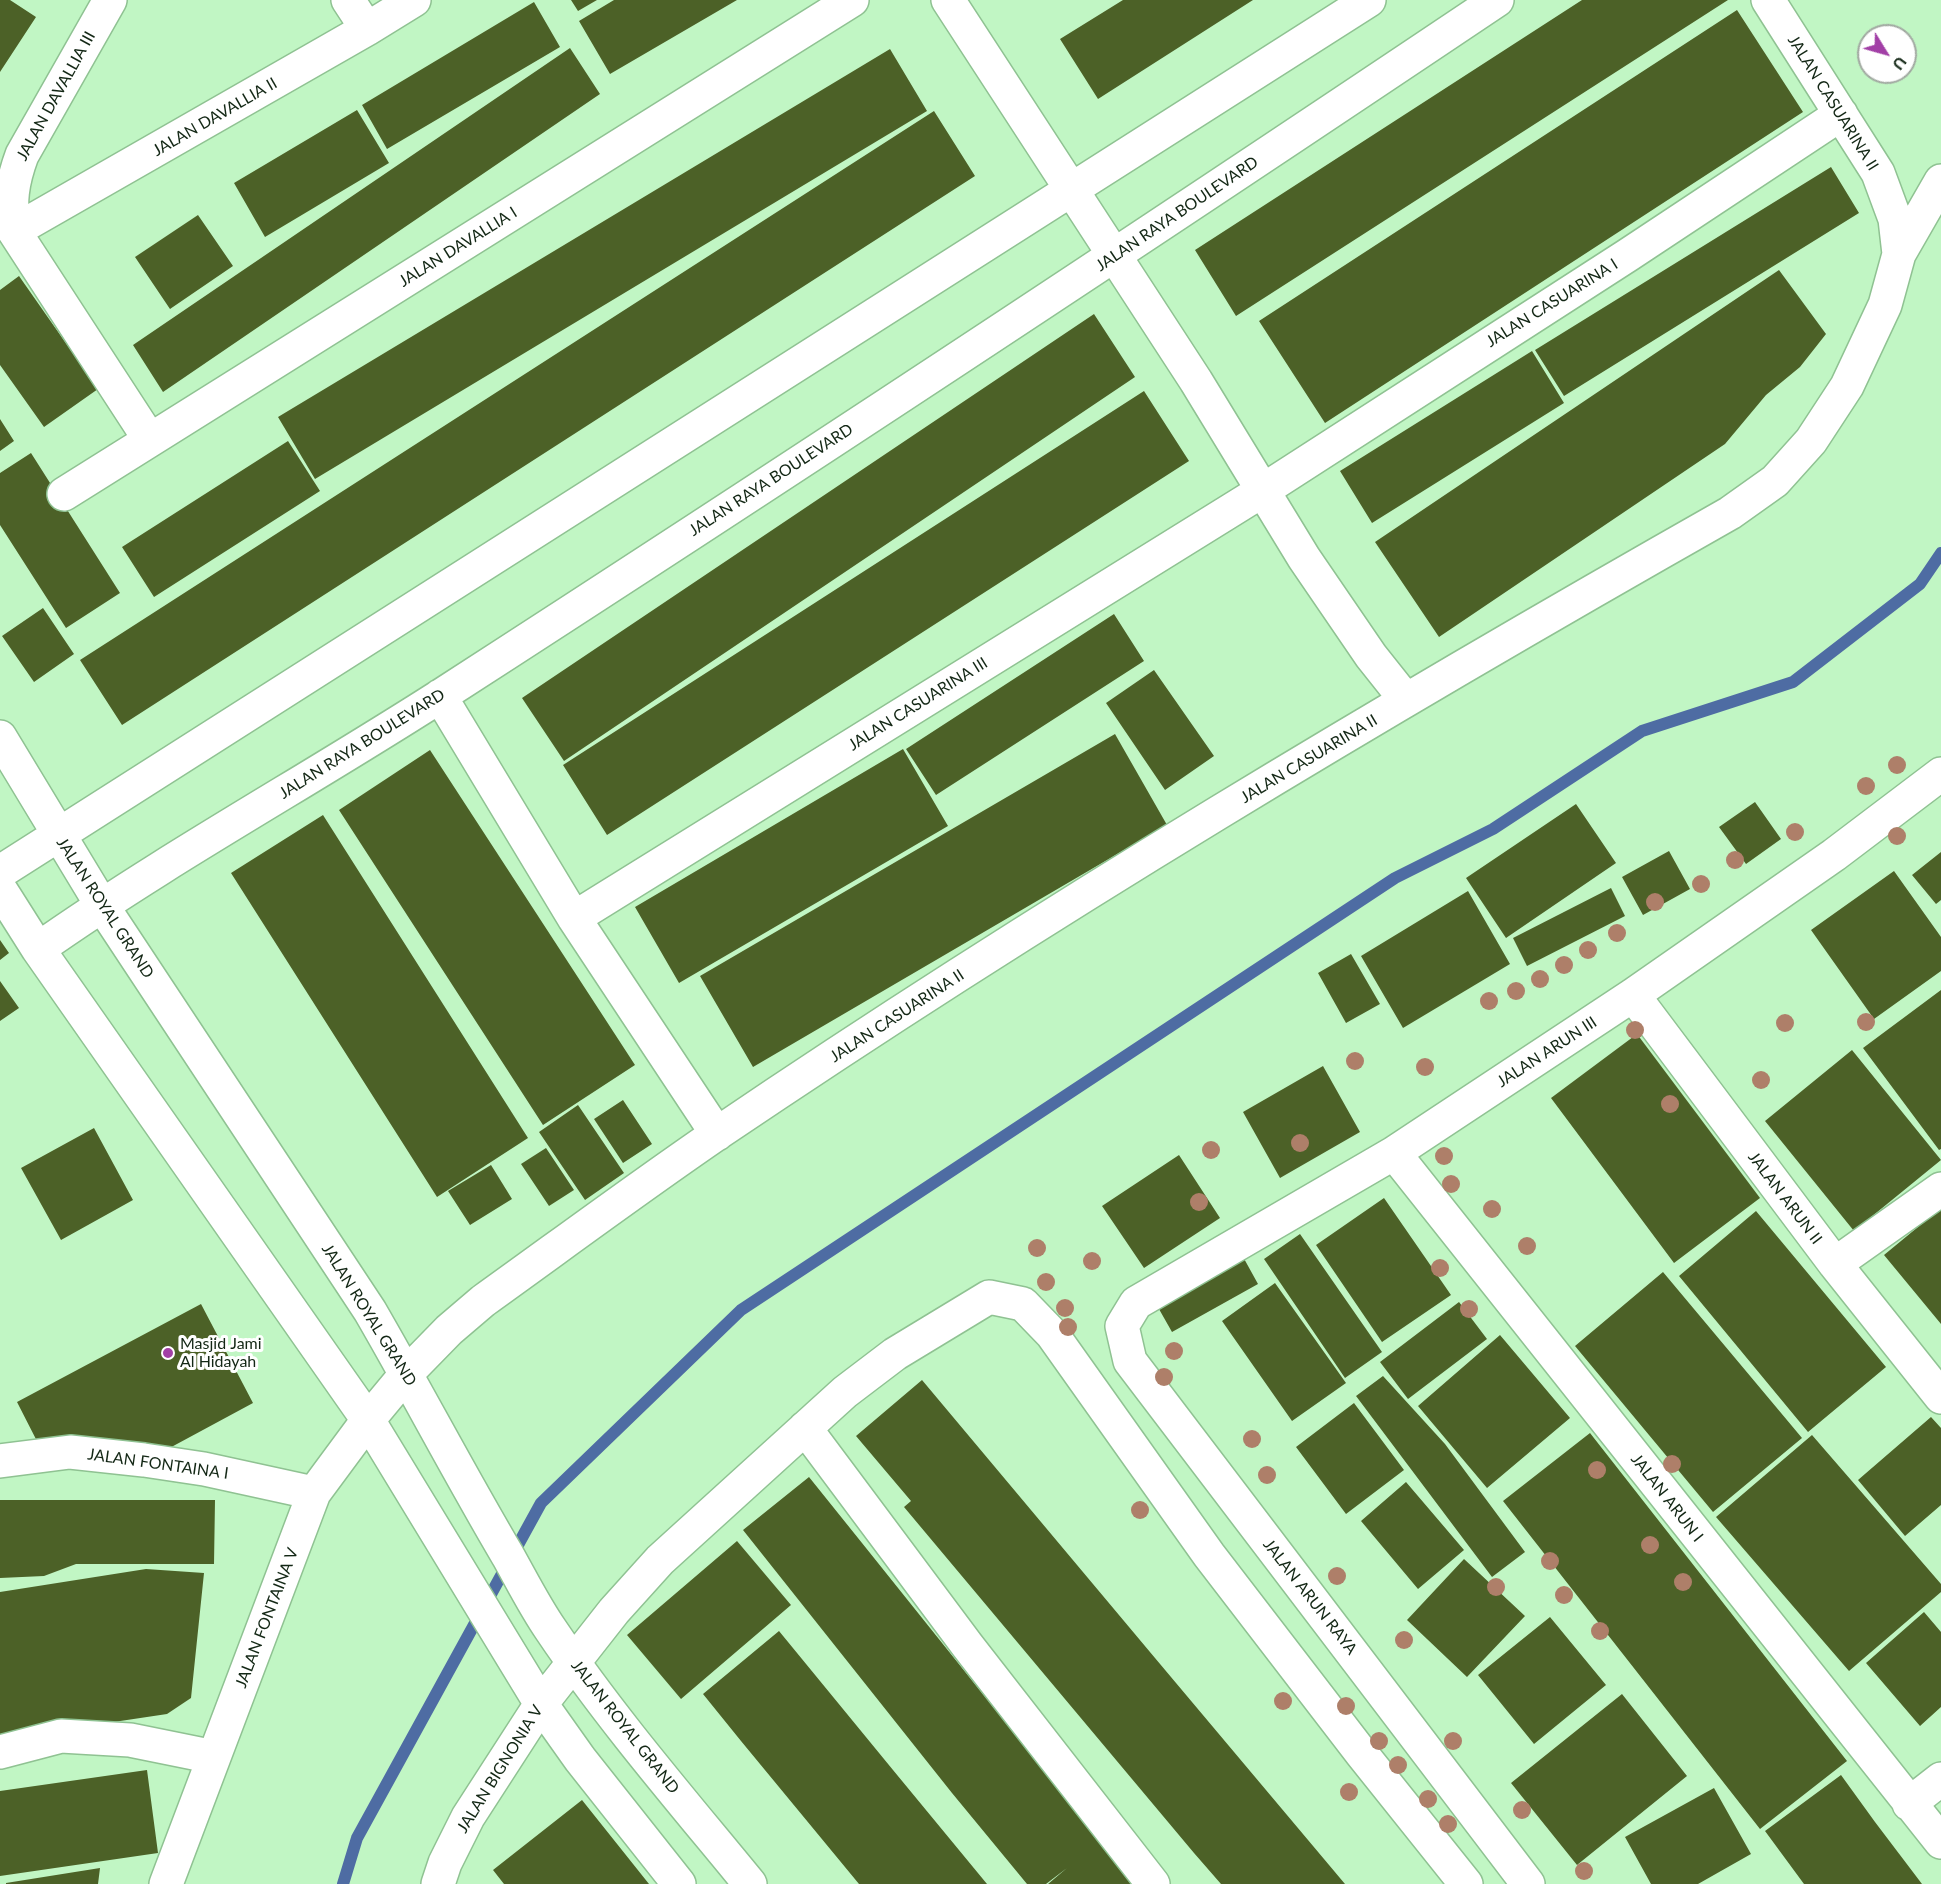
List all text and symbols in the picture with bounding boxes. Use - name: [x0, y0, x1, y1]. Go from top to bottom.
- north arrow: [1857, 24, 1917, 84]
- street label: JALAN DAVALLIA III: [13, 28, 99, 164]
- street label: JALAN CASUARINA II: [1784, 32, 1882, 174]
- text: U: [1889, 53, 1911, 74]
- street label: JALAN DAVALLIA II: [149, 74, 281, 160]
- street label: JALAN RAYA BOULEVARD: [1092, 152, 1262, 276]
- street label: JALAN DAVALLIA I: [395, 203, 521, 291]
- street label: JALAN CASUARINA I: [1483, 255, 1621, 351]
- street label: JALAN RAYA BOULEVARD: [685, 420, 857, 540]
- street label: JALAN CASUARINA III: [845, 653, 991, 755]
- street label: JALAN RAYA BOULEVARD: [276, 685, 448, 803]
- street label: JALAN CASUARINA II: [1237, 711, 1381, 807]
- street label: JALAN ROYAL GRAND: [52, 834, 158, 982]
- street label: JALAN CASUARINA II: [826, 965, 968, 1067]
- street label: JALAN ARUN III: [1494, 1013, 1600, 1091]
- street label: JALAN ARUN II: [1744, 1148, 1826, 1248]
- street label: JALAN ROYAL GRAND: [317, 1240, 421, 1390]
- place label: Masjid Jami Al Hidayah: [180, 1334, 262, 1372]
- marker: Masjid Jami Al Hidayah: [161, 1346, 175, 1360]
- street label: JALAN FONTAINA I: [86, 1445, 230, 1483]
- street label: JALAN ARUN I: [1627, 1450, 1707, 1546]
- street label: JALAN ARUN RAYA: [1259, 1535, 1361, 1659]
- street label: JALAN FONTAINA V: [231, 1545, 303, 1691]
- street label: JALAN ROYAL GRAND: [567, 1657, 683, 1797]
- street label: JALAN BIGNONIA V: [453, 1702, 547, 1836]

